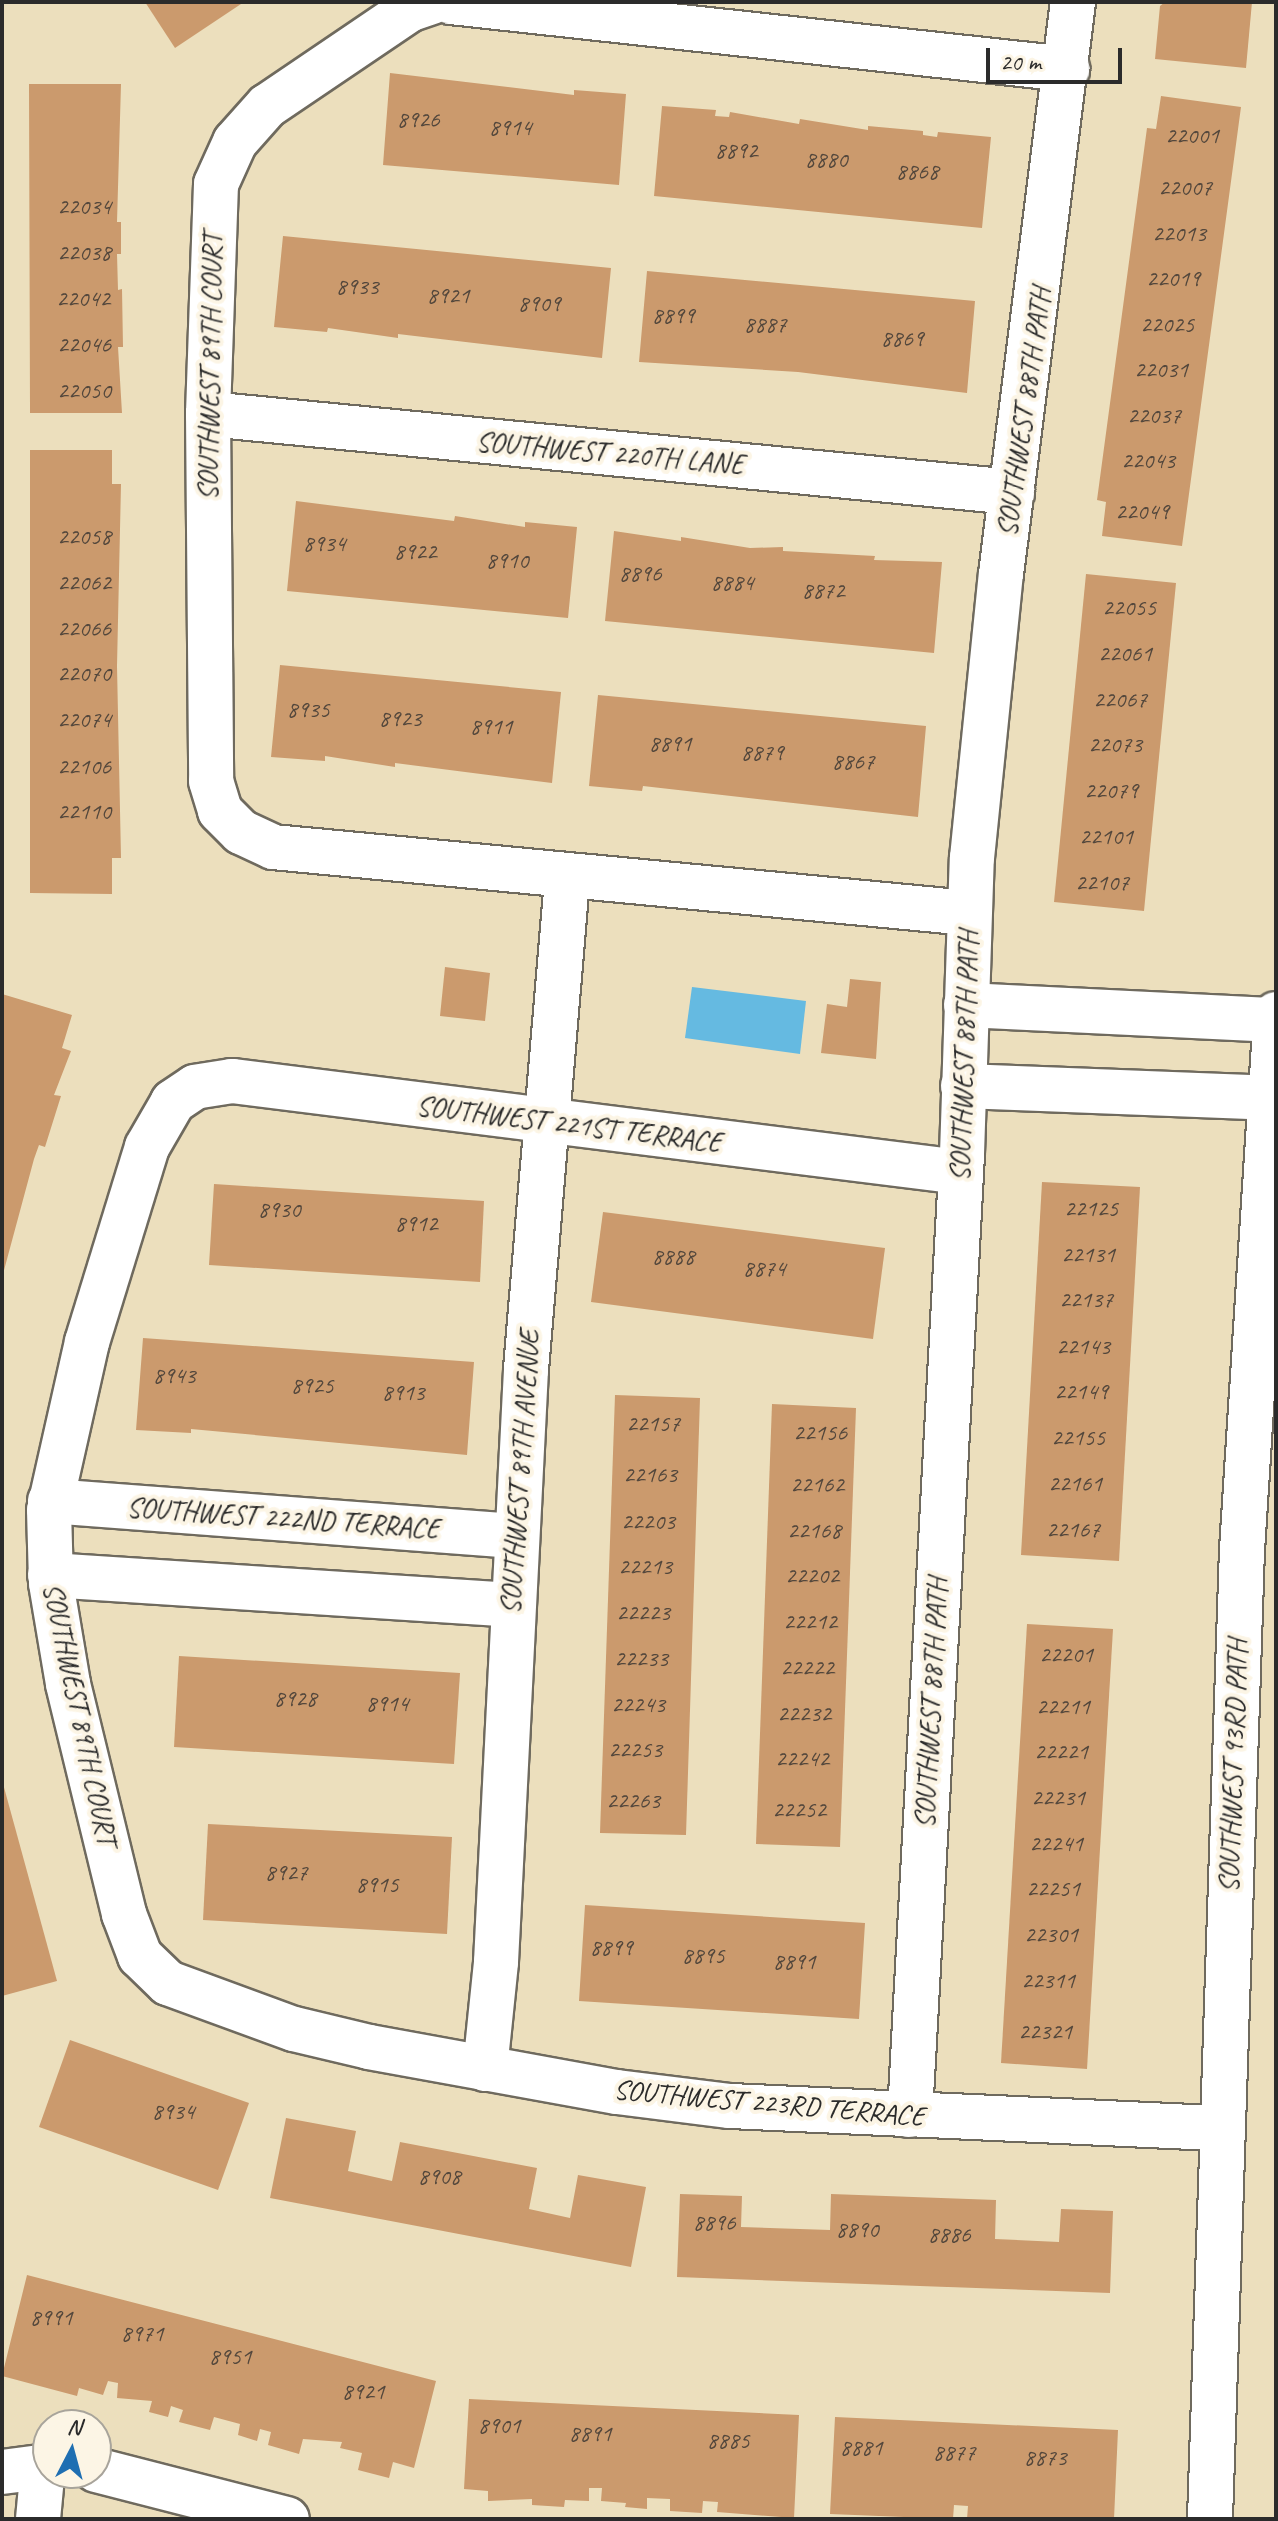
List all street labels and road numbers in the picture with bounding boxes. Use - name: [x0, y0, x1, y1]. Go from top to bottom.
- street label: SOUTHWEST 89TH COURT: [191, 234, 229, 500]
- street label: SOUTHWEST 88TH PATH: [990, 285, 1058, 539]
- street label: SOUTHWEST 220TH LANE: [475, 425, 745, 481]
- street label: SOUTHWEST 88TH PATH: [943, 929, 985, 1183]
- street label: SOUTHWEST 221ST TERRACE: [415, 1089, 723, 1159]
- street label: SOUTHWEST 89TH AVENUE: [493, 1329, 547, 1615]
- street label: SOUTHWEST 222ND TERRACE: [126, 1490, 440, 1546]
- street label: SOUTHWEST 88TH PATH: [908, 1576, 954, 1830]
- street label: SOUTHWEST 89TH COURT: [36, 1581, 124, 1847]
- street label: SOUTHWEST 93RD PATH: [1212, 1638, 1254, 1894]
- street label: SOUTHWEST 223RD TERRACE: [613, 2073, 925, 2133]

